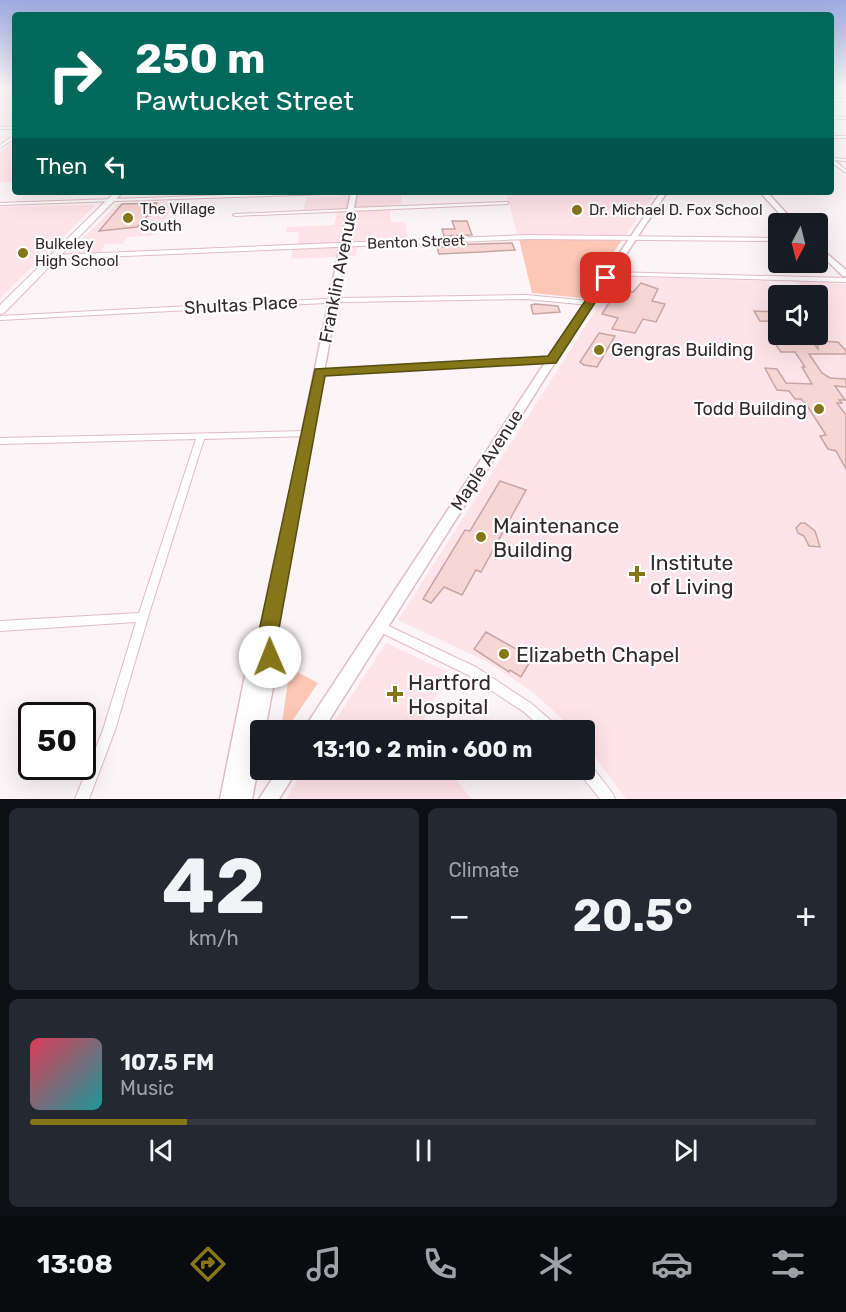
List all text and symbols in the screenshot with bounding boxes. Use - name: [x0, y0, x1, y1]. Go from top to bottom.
- text: 250 m: [135, 34, 265, 84]
- icon: right: [36, 36, 114, 114]
- text: Pawtucket Street: [135, 85, 354, 117]
- icon: left: [99, 150, 132, 183]
- text: Then: [36, 153, 87, 180]
- place label: The Village South: [140, 200, 216, 235]
- place label: Dr. Michael D. Fox School: [589, 201, 763, 219]
- marker: Dr. Michael D. Fox School: [570, 203, 584, 217]
- street label: Franklin Avenue: [314, 209, 362, 345]
- marker: The Village South: [121, 211, 135, 225]
- north arrow: [768, 213, 828, 273]
- map controls: [768, 213, 828, 345]
- street label: Benton Street: [367, 231, 465, 253]
- place label: Bulkeley High School: [35, 235, 119, 270]
- marker: Bulkeley High School: [16, 246, 30, 260]
- pin: [580, 252, 631, 303]
- icon: arrive: [589, 261, 622, 294]
- button: sound: [768, 285, 828, 345]
- street label: Shultas Place: [184, 291, 298, 319]
- place label: Gengras Building: [611, 339, 754, 361]
- marker: Gengras Building: [592, 343, 606, 357]
- place label: Todd Building: [694, 398, 807, 420]
- marker: Todd Building: [812, 402, 826, 416]
- street label: Maple Avenue: [446, 405, 528, 515]
- place label: Maintenance Building: [493, 513, 619, 562]
- marker: Maintenance Building: [474, 530, 488, 544]
- place label: Institute of Living: [650, 550, 734, 599]
- marker: Institute of Living: [628, 565, 646, 583]
- position arrow: [238, 625, 302, 689]
- place label: Elizabeth Chapel: [516, 642, 679, 667]
- marker: Elizabeth Chapel: [497, 647, 511, 661]
- place label: Hartford Hospital: [408, 670, 491, 719]
- marker: Hartford Hospital: [386, 685, 404, 703]
- speed limit sign: 50: [18, 702, 96, 780]
- text: 13:10 · 2 min · 600 m: [313, 736, 532, 763]
- text: 42: [162, 840, 266, 933]
- text: Climate: [449, 858, 519, 882]
- text: 20.5°: [573, 889, 693, 942]
- text: −: [449, 896, 470, 935]
- text: +: [795, 896, 816, 935]
- text: km/h: [189, 926, 239, 950]
- text: 107.5 FM: [120, 1049, 214, 1076]
- text: Music: [120, 1076, 174, 1100]
- icon: previous: [145, 1134, 178, 1167]
- icon: pause: [407, 1134, 440, 1167]
- icon: next: [669, 1134, 702, 1167]
- icon: directions: [187, 1243, 229, 1285]
- icon: music: [303, 1243, 345, 1285]
- icon: phone: [419, 1243, 461, 1285]
- icon: climate: [535, 1243, 577, 1285]
- icon: car: [651, 1243, 693, 1285]
- icon: filters: [767, 1243, 809, 1285]
- text: 13:08: [37, 1248, 113, 1280]

